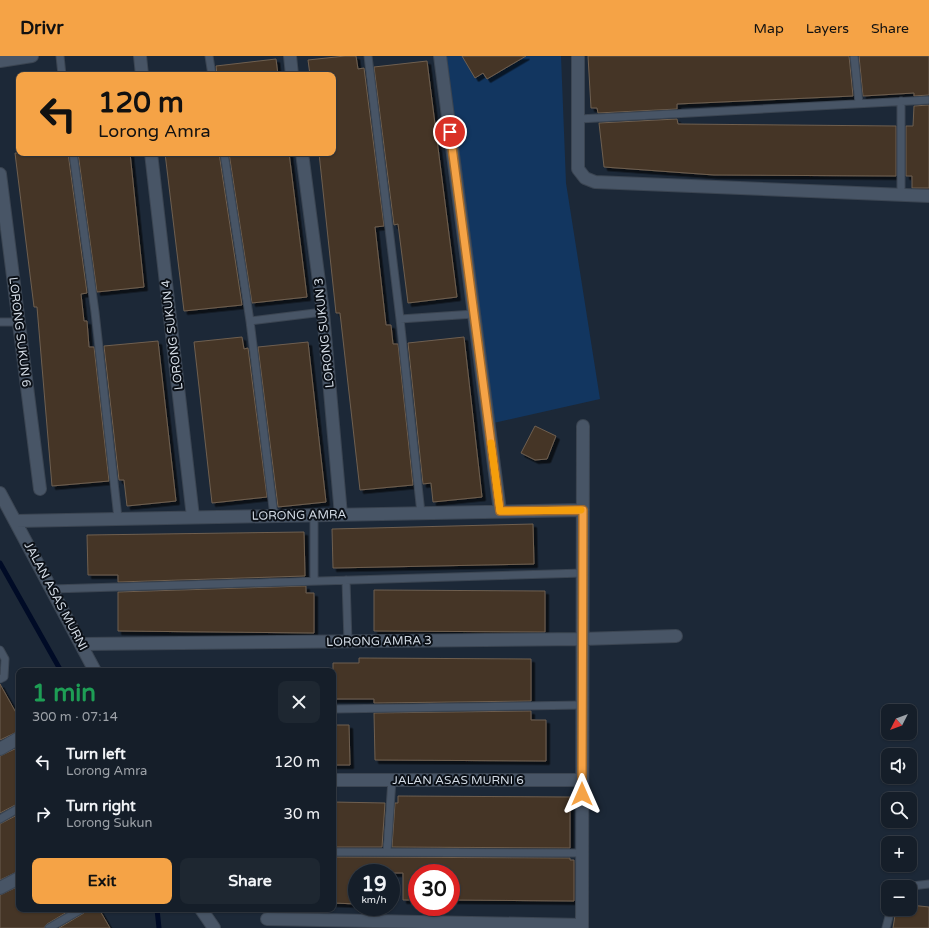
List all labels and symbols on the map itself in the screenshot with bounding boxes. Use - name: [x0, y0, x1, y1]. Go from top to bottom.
- pin: [433, 115, 467, 149]
- street label: LORONG SUKUN 6: [6, 276, 34, 388]
- street label: LORONG SUKUN 3: [311, 277, 337, 389]
- street label: LORONG SUKUN 4: [158, 279, 186, 391]
- street label: LORONG AMRA: [251, 507, 347, 523]
- street label: JALAN ASAS MURNI: [21, 539, 91, 653]
- street label: LORONG AMRA 3: [326, 633, 432, 649]
- north arrow: [881, 704, 917, 740]
- street label: JALAN ASAS MURNI 6: [392, 773, 524, 787]
- position arrow: [561, 773, 603, 815]
- speed limit sign: 30: [408, 864, 460, 916]

